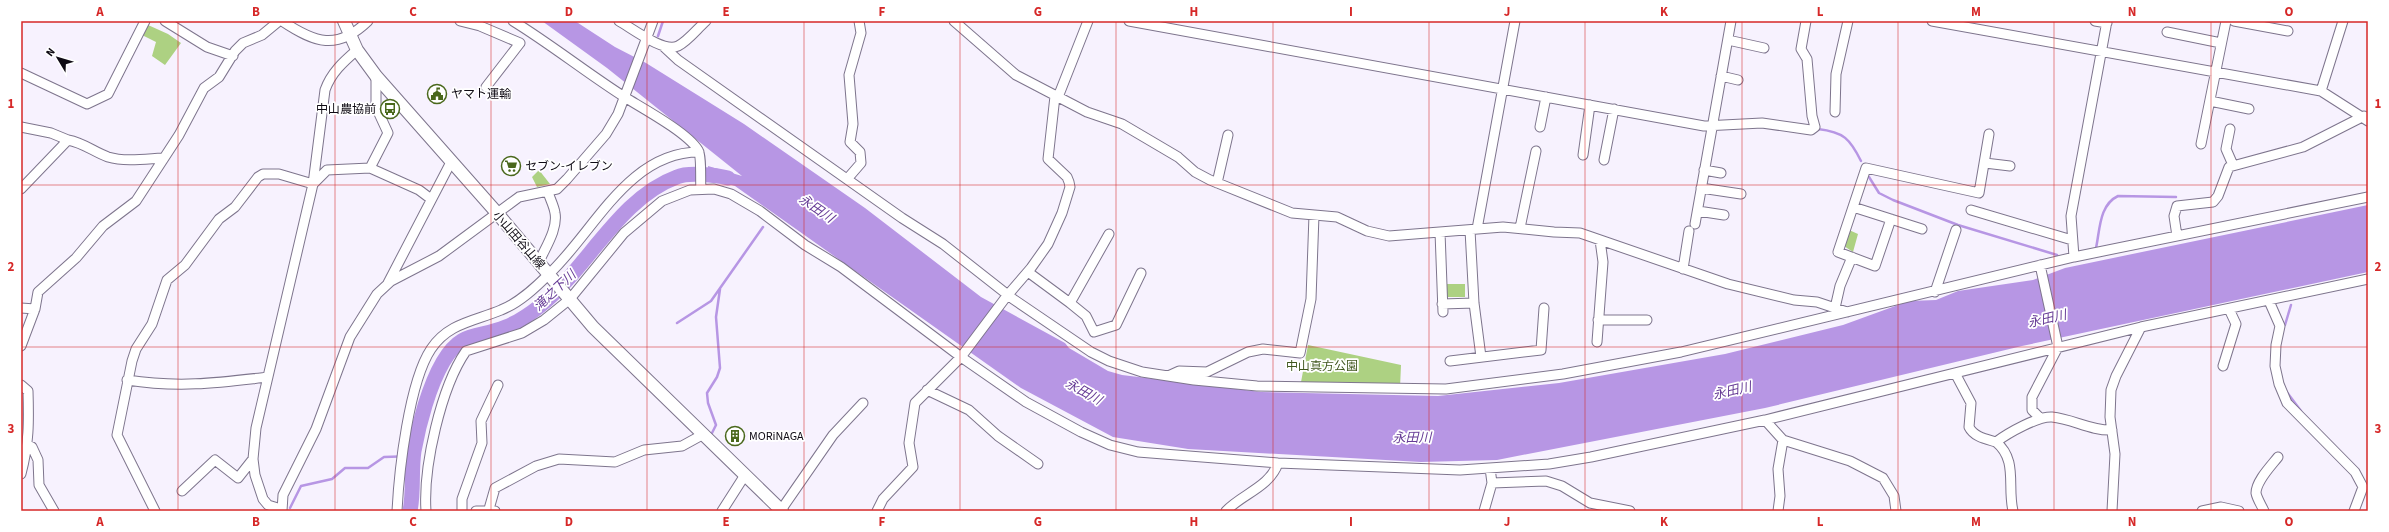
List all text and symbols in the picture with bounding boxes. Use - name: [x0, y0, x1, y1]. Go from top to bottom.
- text: A: [95, 3, 104, 21]
- text: B: [252, 3, 260, 21]
- text: C: [409, 3, 417, 21]
- text: D: [565, 3, 573, 21]
- text: E: [722, 3, 730, 21]
- text: F: [879, 3, 886, 21]
- text: G: [1034, 3, 1042, 21]
- text: H: [1190, 3, 1198, 21]
- text: I: [1349, 3, 1353, 21]
- text: J: [1504, 3, 1510, 21]
- text: K: [1660, 3, 1669, 21]
- text: L: [1817, 3, 1824, 21]
- text: M: [1971, 3, 1981, 21]
- text: N: [2128, 3, 2136, 21]
- text: O: [2285, 3, 2294, 21]
- north arrow: [38, 38, 78, 78]
- text: N: [42, 45, 59, 60]
- public building icon: ヤマト運輸: [426, 83, 448, 105]
- place label: ヤマト運輸: [451, 86, 511, 103]
- text: 1: [8, 95, 15, 113]
- text: 1: [2375, 95, 2382, 113]
- bus stop icon: 中山農協前: [379, 98, 401, 120]
- place label: 中山農協前: [316, 101, 376, 118]
- supermarket icon: セブン-イレブン: [500, 155, 522, 177]
- place label: セブン-イレブン: [525, 158, 613, 175]
- water label: 永田川: [795, 190, 839, 228]
- street label: 小山田谷山線: [489, 208, 549, 273]
- text: 2: [8, 258, 15, 276]
- text: 2: [2375, 258, 2382, 276]
- water label: 滝之下川: [530, 265, 581, 315]
- water label: 永田川: [2026, 305, 2070, 332]
- park label: 中山真方公園: [1286, 358, 1358, 375]
- water label: 永田川: [1062, 375, 1107, 410]
- water label: 永田川: [1711, 377, 1755, 404]
- text: 3: [8, 420, 15, 438]
- text: 3: [2375, 420, 2382, 438]
- building icon: MORiNAGA: [724, 425, 746, 447]
- place label: MORiNAGA: [749, 428, 804, 445]
- water label: 永田川: [1392, 429, 1434, 447]
- text: A: [95, 513, 104, 531]
- text: B: [252, 513, 260, 531]
- text: C: [409, 513, 417, 531]
- text: D: [565, 513, 573, 531]
- text: E: [722, 513, 730, 531]
- text: F: [879, 513, 886, 531]
- text: G: [1034, 513, 1042, 531]
- text: H: [1190, 513, 1198, 531]
- text: I: [1349, 513, 1353, 531]
- text: J: [1504, 513, 1510, 531]
- text: K: [1660, 513, 1669, 531]
- text: L: [1817, 513, 1824, 531]
- text: M: [1971, 513, 1981, 531]
- text: N: [2128, 513, 2136, 531]
- text: O: [2285, 513, 2294, 531]

